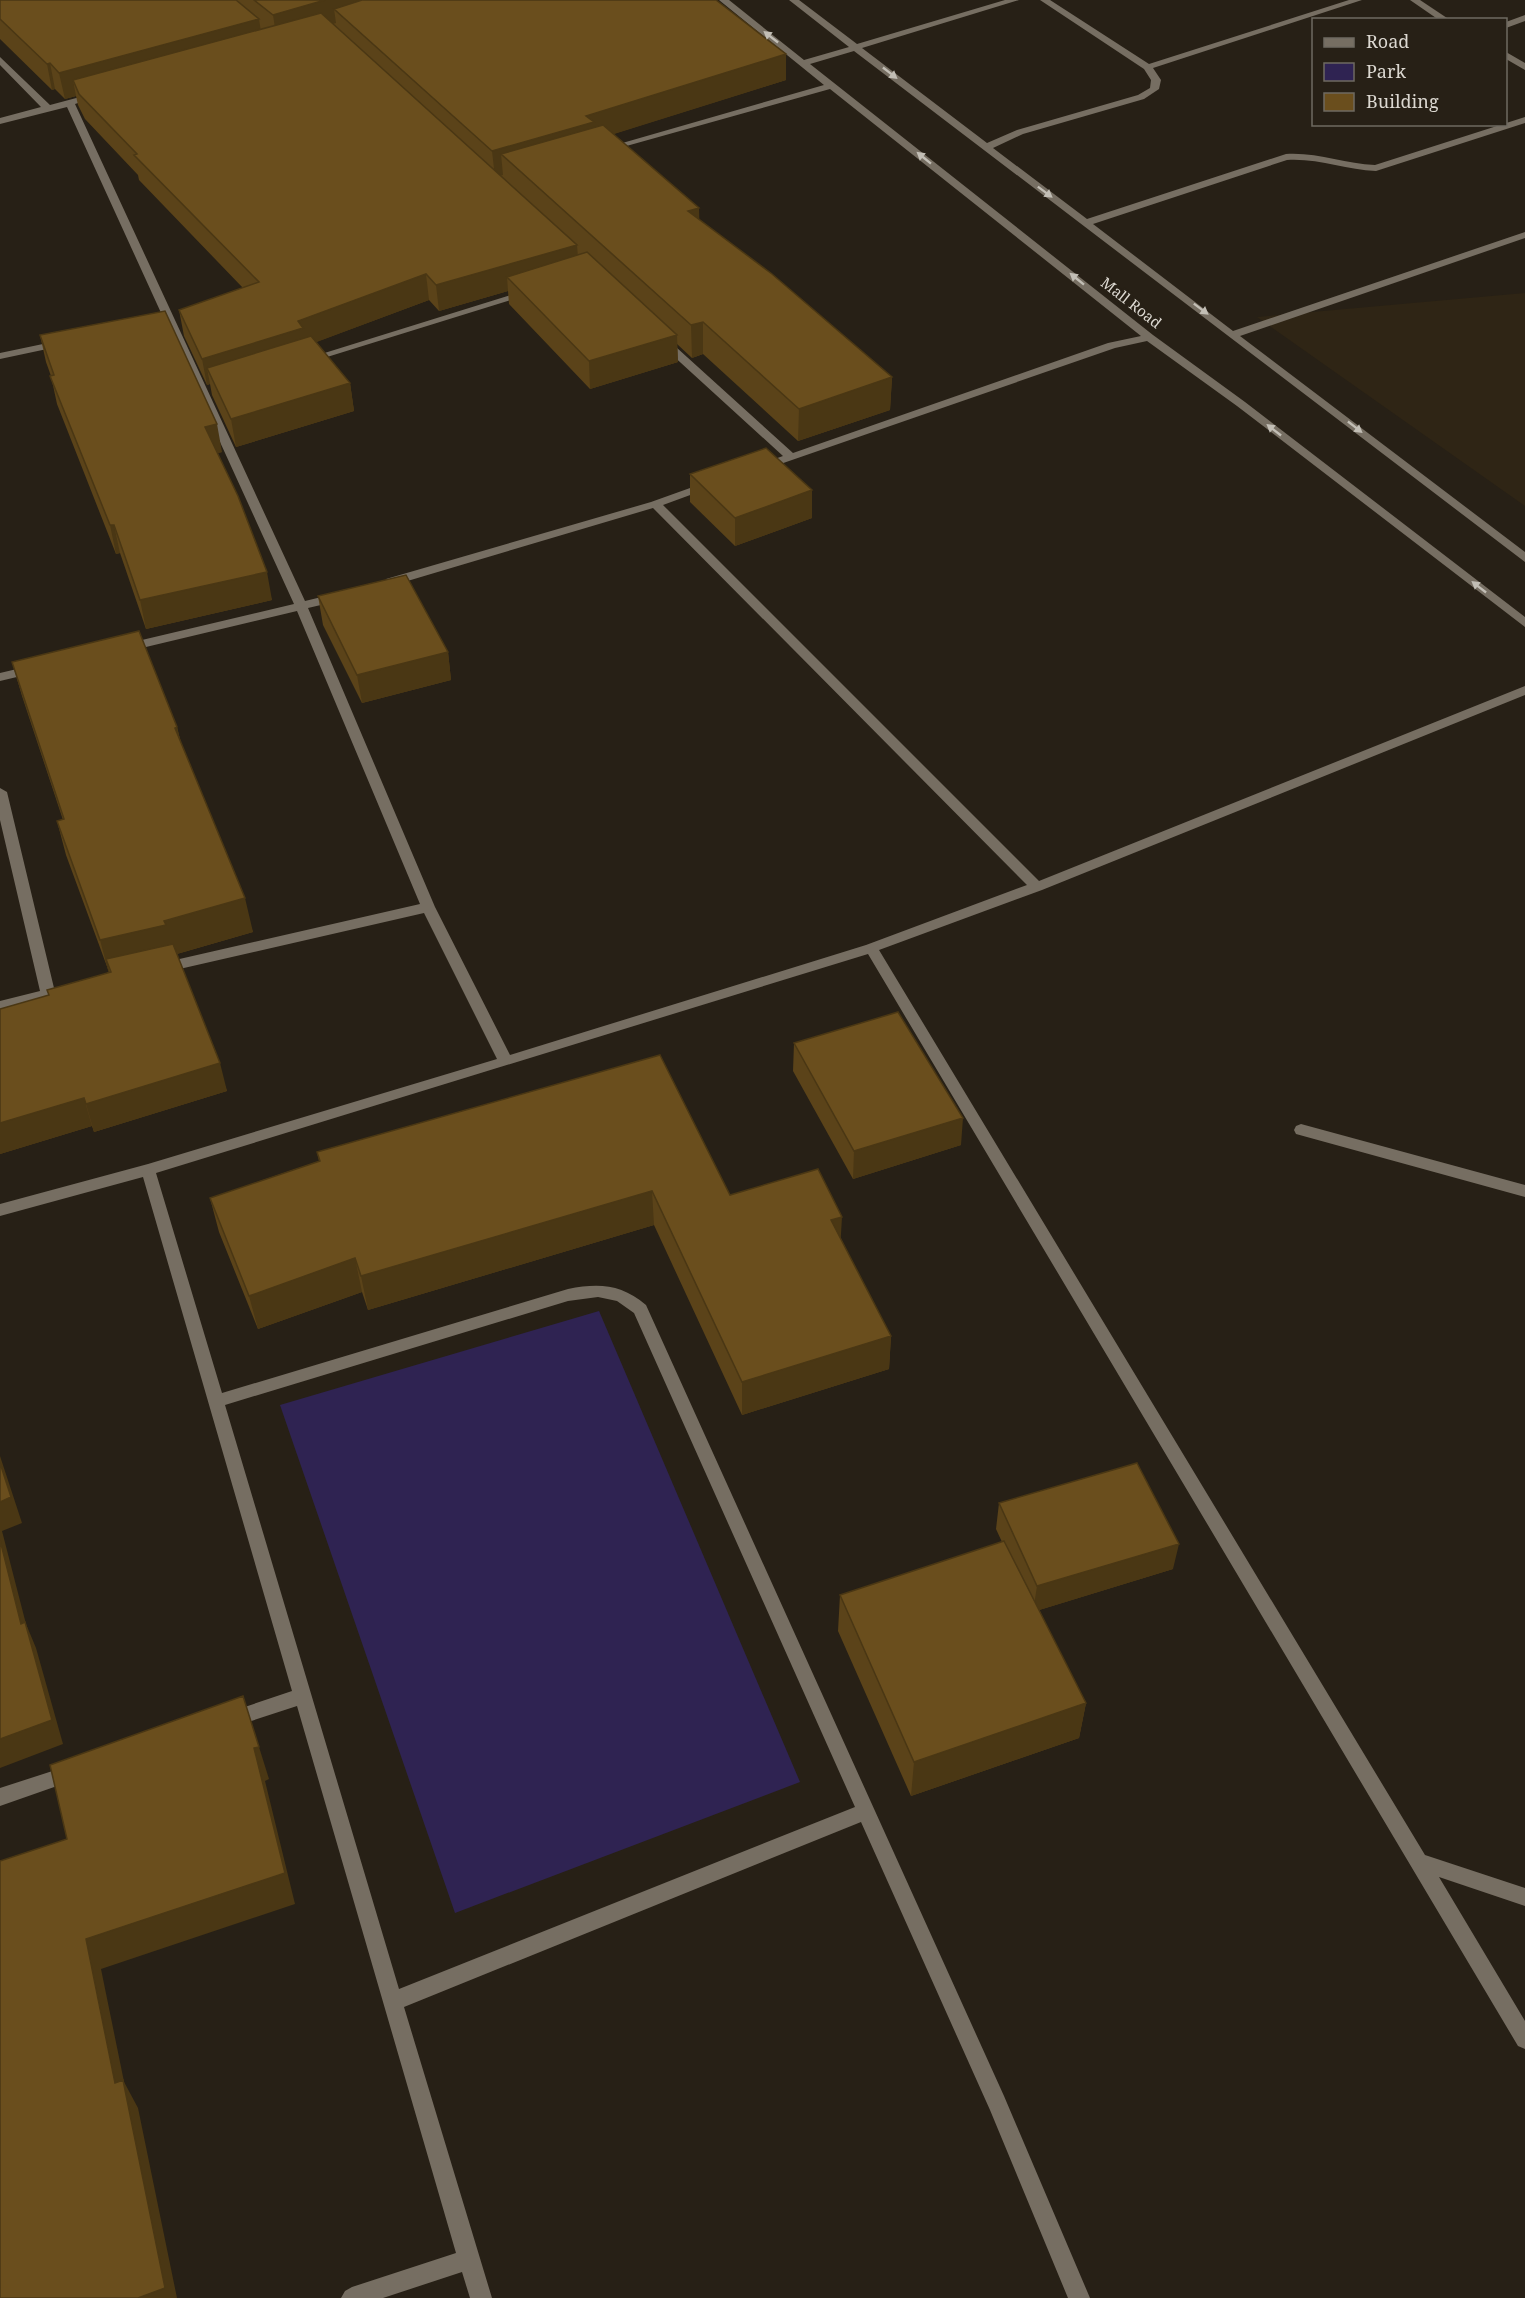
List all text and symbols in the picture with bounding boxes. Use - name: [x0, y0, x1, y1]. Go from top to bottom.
- legend: [1312, 18, 1507, 126]
- text: Road: [1366, 29, 1409, 53]
- one-way arrow: [763, 31, 779, 44]
- text: Park: [1366, 59, 1406, 83]
- one-way arrow: [882, 67, 897, 79]
- text: Building: [1366, 89, 1439, 113]
- one-way arrow: [917, 152, 932, 164]
- one-way arrow: [1037, 185, 1052, 197]
- street label: Mall Road: [1097, 272, 1166, 332]
- one-way arrow: [1069, 273, 1085, 286]
- one-way arrow: [1193, 302, 1208, 314]
- one-way arrow: [1348, 421, 1363, 433]
- one-way arrow: [1267, 424, 1282, 436]
- one-way arrow: [1471, 581, 1487, 593]

